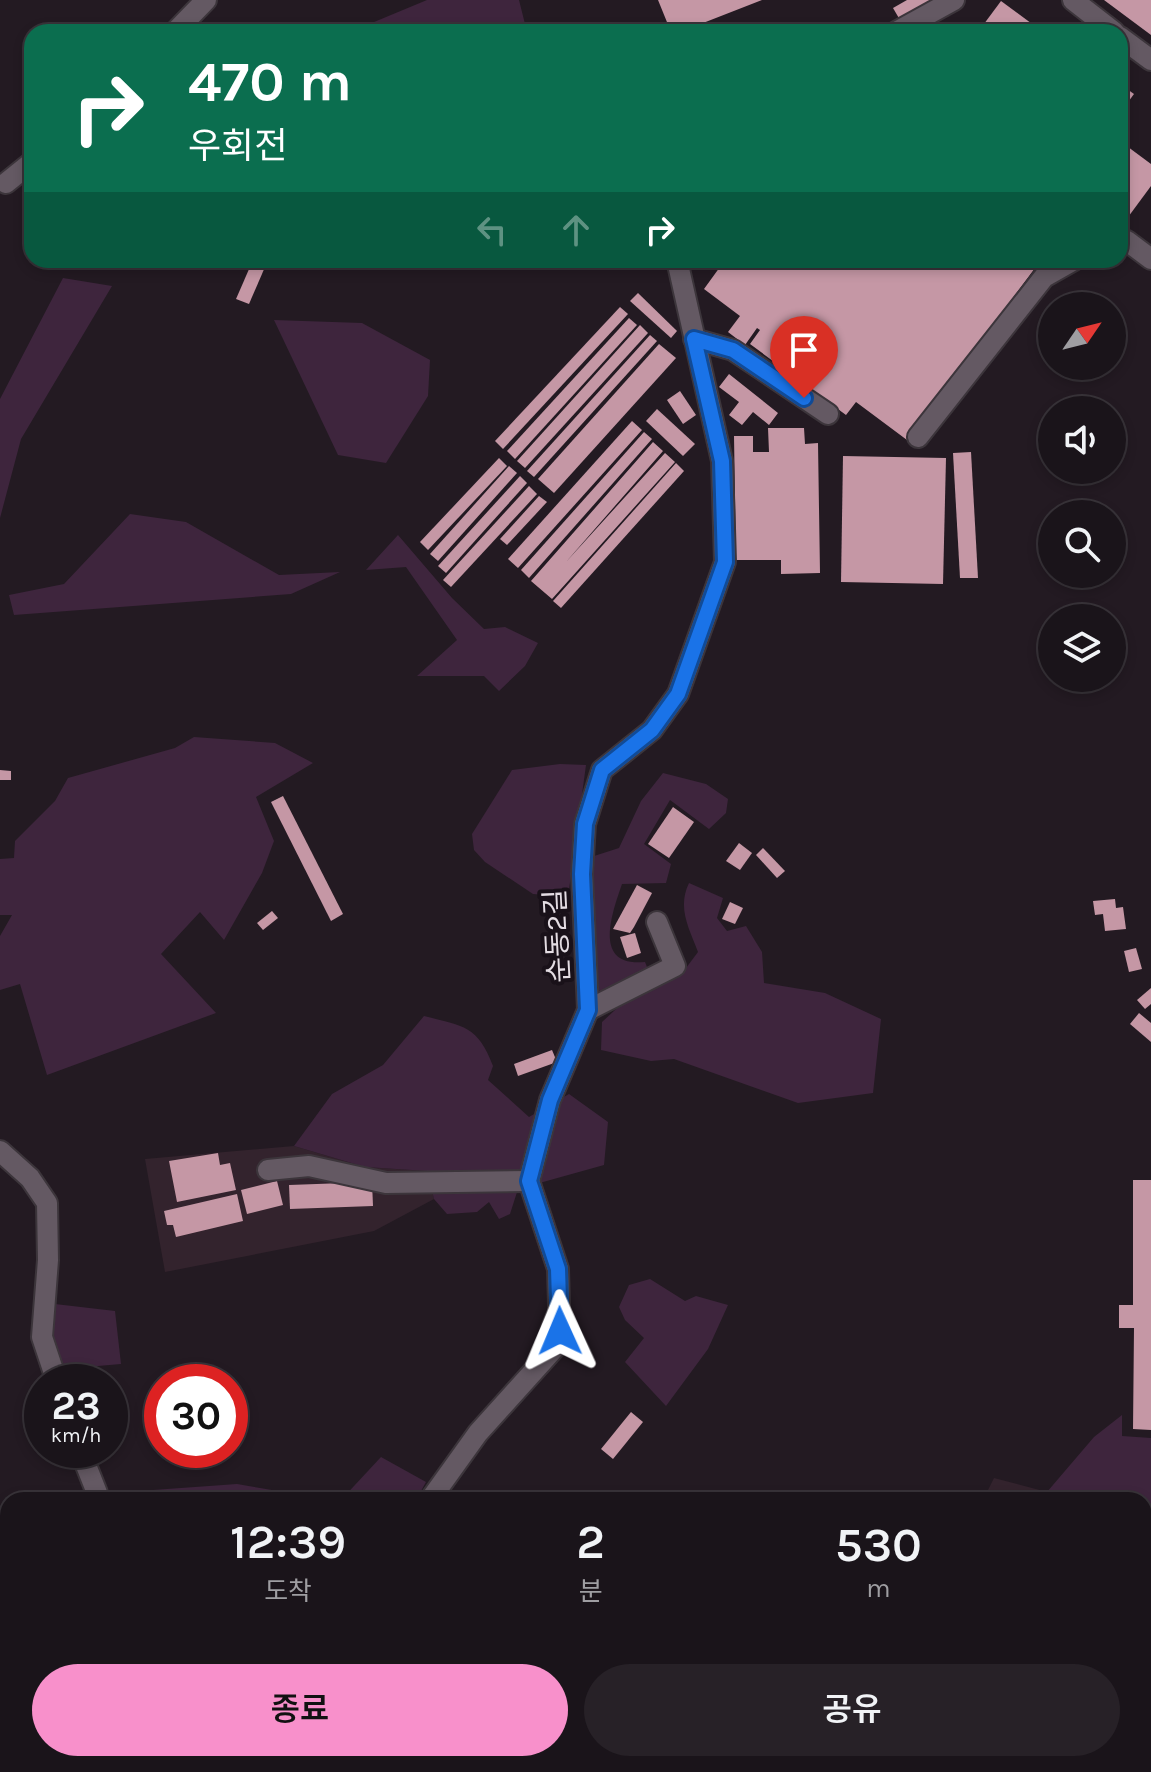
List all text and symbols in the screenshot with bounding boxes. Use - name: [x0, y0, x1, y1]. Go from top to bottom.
- text: 470 m: [188, 49, 352, 114]
- icon: right: [56, 56, 160, 160]
- text: 우회전: [188, 125, 287, 167]
- icon: left: [470, 208, 514, 252]
- icon: ahead: [554, 208, 598, 252]
- icon: right: [638, 208, 682, 252]
- north arrow: [1038, 292, 1126, 380]
- map controls: [1038, 292, 1126, 692]
- pin: [770, 316, 838, 398]
- icon: arrive: [782, 328, 826, 372]
- button: sound: [1038, 396, 1126, 484]
- button: search: [1038, 500, 1126, 588]
- button: layers: [1038, 604, 1126, 692]
- street label: 순동2길: [538, 888, 576, 984]
- position arrow: [518, 1289, 602, 1373]
- speed limit sign: 30: [144, 1364, 248, 1468]
- text: 23: [51, 1382, 101, 1429]
- text: km/h: [51, 1424, 101, 1447]
- text: 12:39: [230, 1514, 346, 1570]
- text: 2: [576, 1514, 605, 1570]
- text: 530: [835, 1517, 922, 1573]
- text: m: [866, 1573, 891, 1604]
- text: 도착: [264, 1576, 312, 1607]
- text: 분: [579, 1576, 603, 1607]
- button: 종료: [32, 1664, 568, 1756]
- button: 공유: [584, 1664, 1120, 1756]

